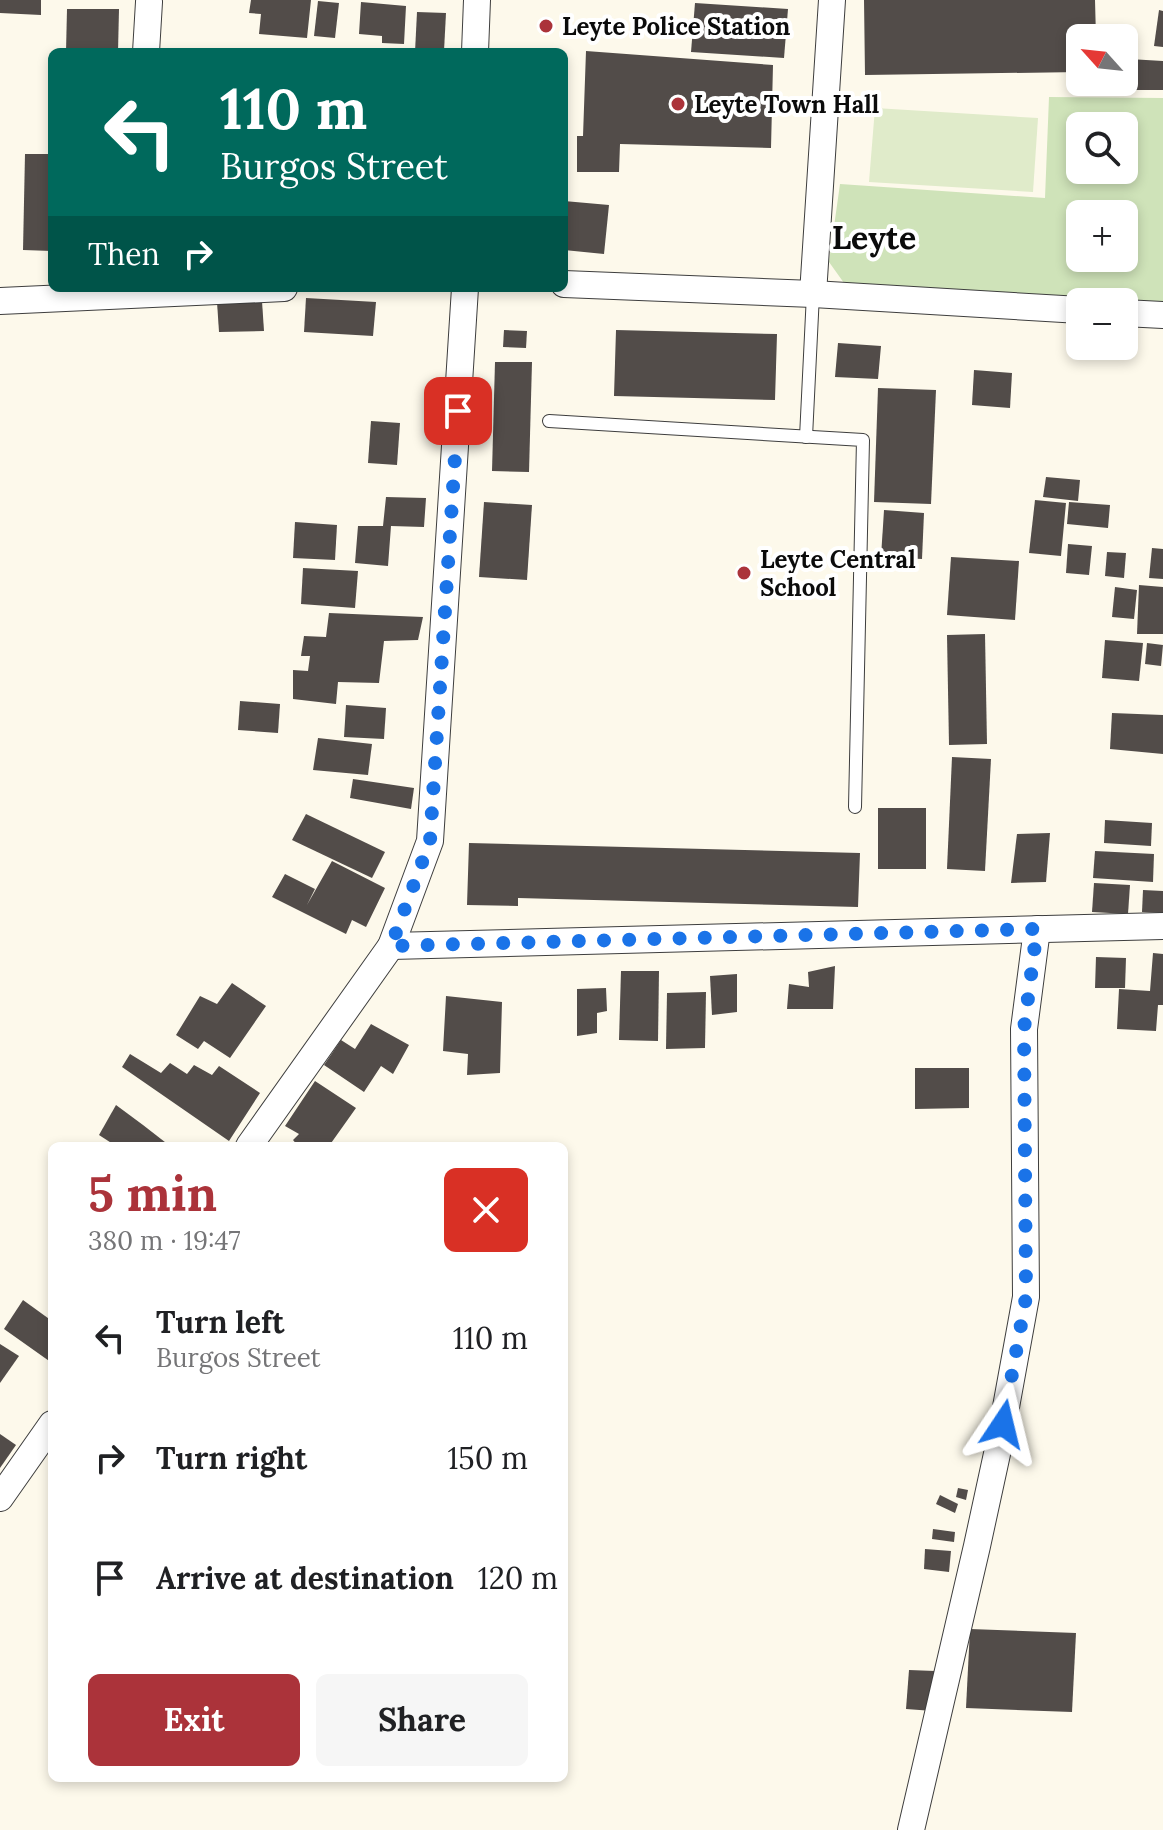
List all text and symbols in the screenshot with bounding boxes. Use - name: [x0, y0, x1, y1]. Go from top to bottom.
- place label: Leyte Police Station: [562, 11, 790, 42]
- marker: Leyte Police Station: [537, 17, 555, 35]
- north arrow: [1066, 24, 1138, 96]
- map controls: [1066, 24, 1138, 360]
- text: 110 m: [220, 73, 367, 144]
- icon: left: [88, 80, 192, 184]
- place label: Leyte Town Hall: [694, 89, 879, 120]
- marker: Leyte Town Hall: [669, 95, 687, 113]
- button: search: [1066, 112, 1138, 184]
- text: Burgos Street: [220, 143, 448, 189]
- button: +: [1066, 200, 1138, 272]
- district label: Leyte: [832, 217, 916, 258]
- icon: right: [176, 232, 220, 276]
- text: Then: [88, 235, 160, 273]
- button: −: [1066, 288, 1138, 360]
- pin: [424, 377, 492, 445]
- icon: arrive: [436, 389, 480, 433]
- place label: Leyte Central School: [760, 544, 916, 603]
- marker: Leyte Central School: [735, 564, 753, 582]
- text: 5 min: [88, 1163, 217, 1224]
- button: close: [444, 1168, 528, 1252]
- text: 380 m · 19:47: [88, 1224, 241, 1257]
- text: Turn left: [156, 1303, 284, 1341]
- icon: left: [88, 1316, 132, 1360]
- text: 110 m: [453, 1319, 528, 1357]
- text: Burgos Street: [156, 1341, 321, 1374]
- position arrow: [961, 1382, 1045, 1466]
- icon: right: [88, 1436, 132, 1480]
- text: Turn right: [156, 1439, 307, 1477]
- text: 150 m: [447, 1439, 528, 1477]
- icon: arrive: [88, 1556, 132, 1600]
- text: Arrive at destination: [156, 1559, 454, 1597]
- text: 120 m: [478, 1559, 558, 1597]
- button: Exit: [88, 1674, 300, 1766]
- button: Share: [316, 1674, 528, 1766]

